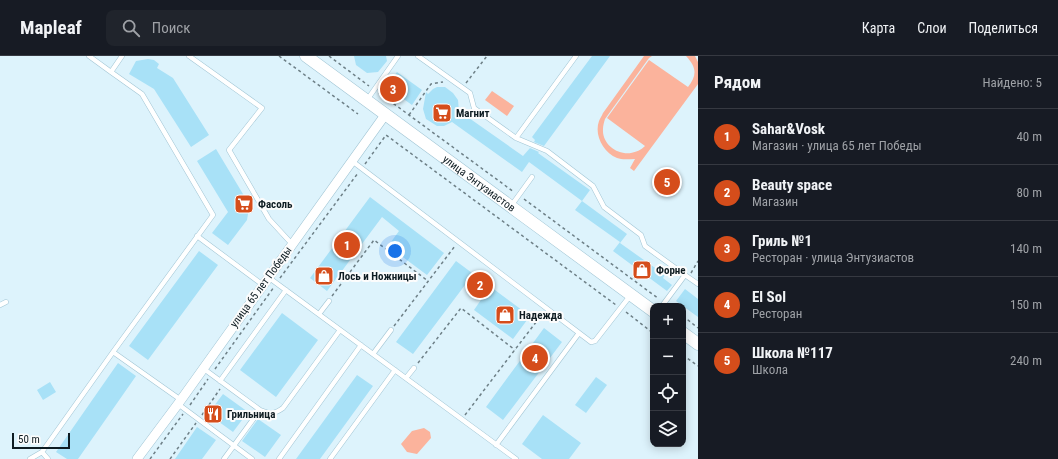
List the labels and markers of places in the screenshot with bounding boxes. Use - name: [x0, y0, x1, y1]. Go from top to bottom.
- pin: 3: [380, 74, 406, 104]
- supermarket icon: Магнит: [431, 102, 453, 124]
- place label: Магнит: [456, 107, 490, 120]
- pin: 5: [654, 167, 680, 197]
- supermarket icon: Фасоль: [233, 193, 255, 215]
- place label: Фасоль: [258, 198, 293, 211]
- pin: 1: [334, 230, 360, 260]
- shop icon: Форне: [631, 259, 653, 281]
- place label: Форне: [656, 264, 686, 277]
- shop icon: Лось и Ножницы: [313, 265, 335, 287]
- place label: Лось и Ножницы: [338, 270, 417, 283]
- pin: 2: [467, 270, 493, 300]
- shop icon: Надежда: [494, 304, 516, 326]
- place label: Надежда: [519, 309, 562, 322]
- pin: 4: [522, 343, 548, 373]
- restaurant icon: Грильница: [202, 403, 224, 425]
- place label: Грильница: [227, 408, 275, 421]

